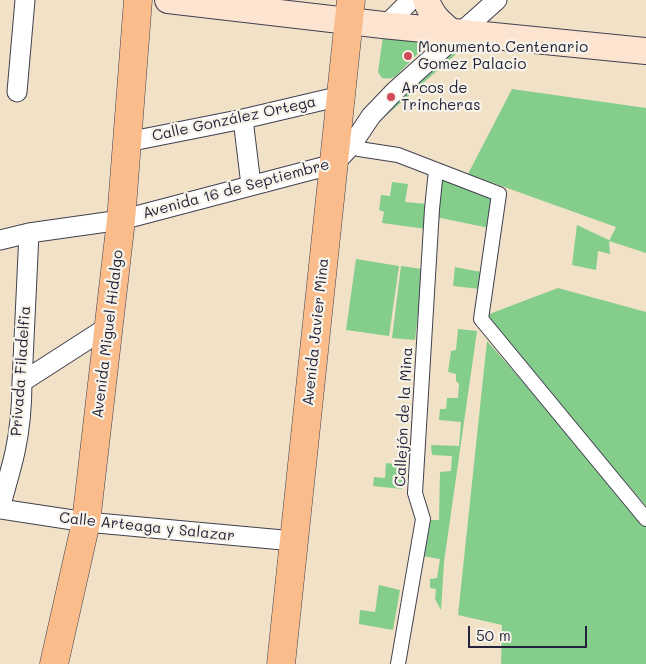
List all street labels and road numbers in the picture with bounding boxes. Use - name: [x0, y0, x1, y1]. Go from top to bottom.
- street label: Calle González Ortega: [150, 93, 318, 145]
- street label: Avenida 16 de Septiembre: [141, 155, 331, 223]
- street label: Avenida Miguel Hidalgo: [89, 249, 127, 419]
- street label: Avenida Javier Mina: [299, 257, 333, 407]
- street label: Privada Filadelfia: [7, 305, 35, 437]
- street label: Callejón de la Mina: [391, 347, 417, 487]
- street label: Calle Arteaga y Salazar: [58, 509, 236, 545]

